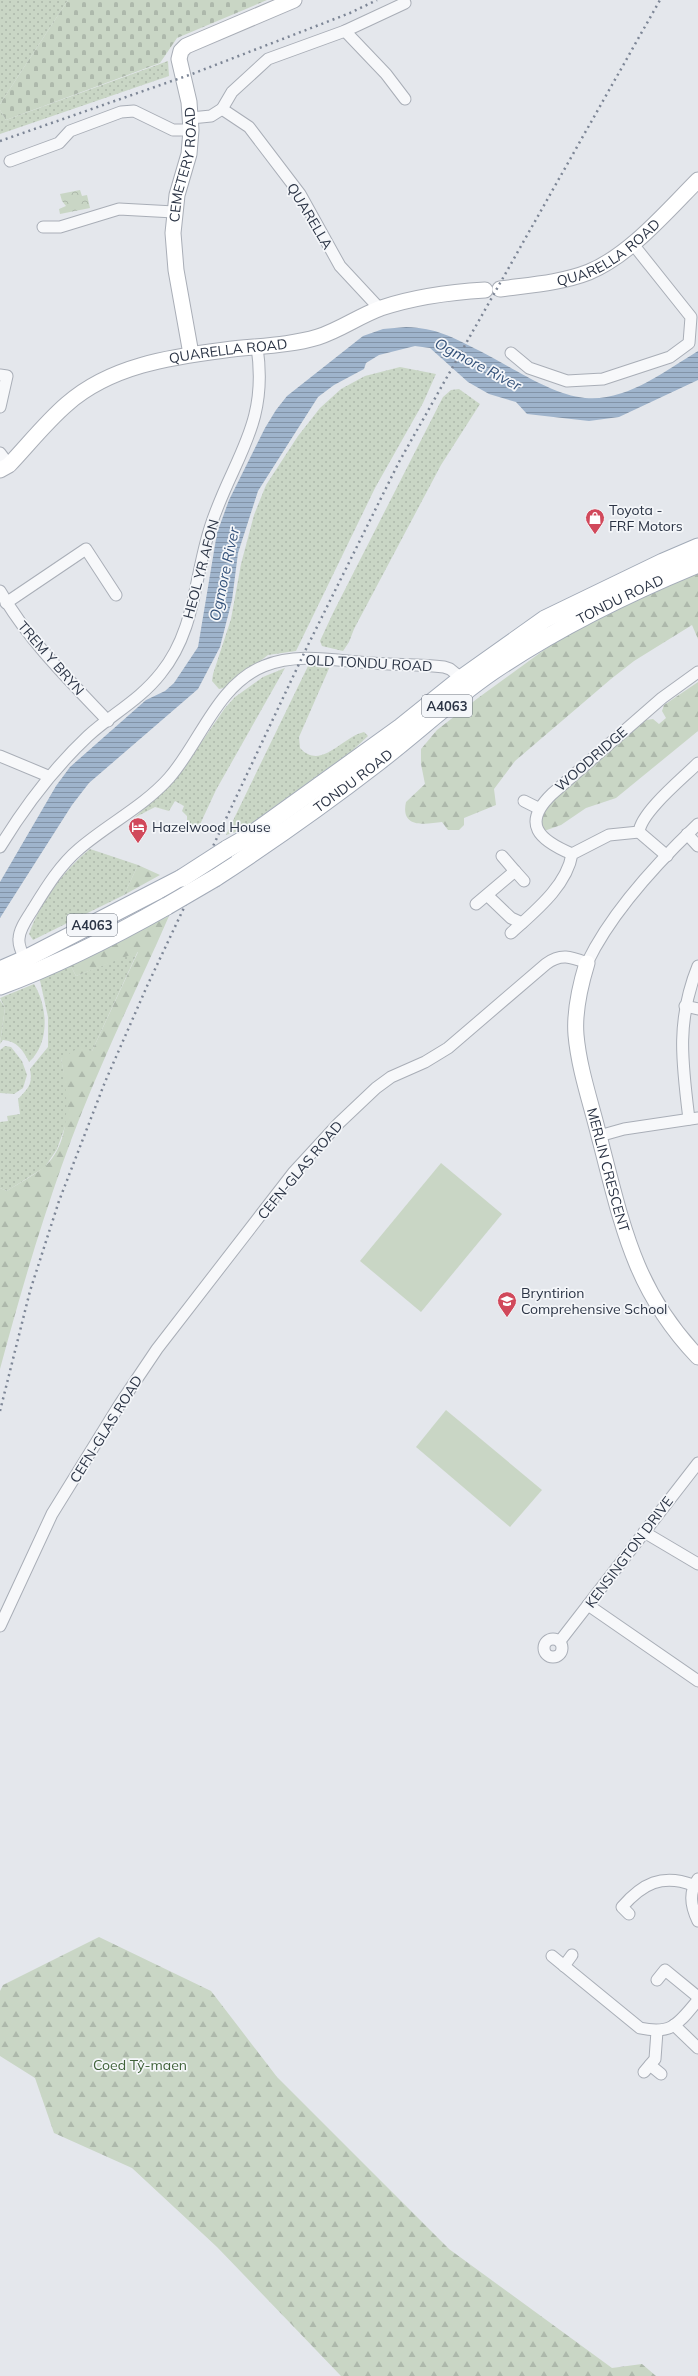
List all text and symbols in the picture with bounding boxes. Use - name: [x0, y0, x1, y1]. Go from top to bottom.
- street label: CEMETERY ROAD: [165, 106, 200, 223]
- street label: QUARELLA: [283, 179, 337, 253]
- street label: QUARELLA ROAD: [555, 215, 664, 290]
- water label: Ogmore River: [432, 333, 525, 395]
- street label: QUARELLA ROAD: [167, 335, 288, 368]
- place label: Toyota - FRF Motors: [609, 501, 683, 535]
- shop icon: Toyota - FRF Motors: [584, 507, 606, 535]
- street label: HEOL YR AFON: [179, 517, 223, 621]
- water label: Ogmore River: [205, 525, 243, 623]
- street label: TONDU ROAD: [574, 571, 666, 628]
- street label: TREM Y BRYN: [14, 617, 88, 699]
- street label: OLD TONDU ROAD: [305, 651, 433, 675]
- road number: A4063: [422, 695, 472, 717]
- street label: WOODRIDGE: [551, 723, 631, 795]
- street label: TONDU ROAD: [310, 745, 396, 816]
- hotel icon: Hazelwood House: [127, 816, 149, 844]
- place label: Hazelwood House: [152, 818, 271, 836]
- road number: A4063: [67, 914, 117, 936]
- street label: MERLIN CRESCENT: [583, 1106, 634, 1235]
- street label: CEFN-GLAS ROAD: [253, 1117, 347, 1223]
- place label: Bryntirion Comprehensive School: [521, 1284, 667, 1318]
- school or university icon: Bryntirion Comprehensive School: [496, 1290, 518, 1318]
- street label: CEFN-GLAS ROAD: [66, 1372, 146, 1486]
- street label: KENSINGTON DRIVE: [581, 1493, 677, 1611]
- park label: Coed Tŷ-maen: [93, 2056, 187, 2074]

